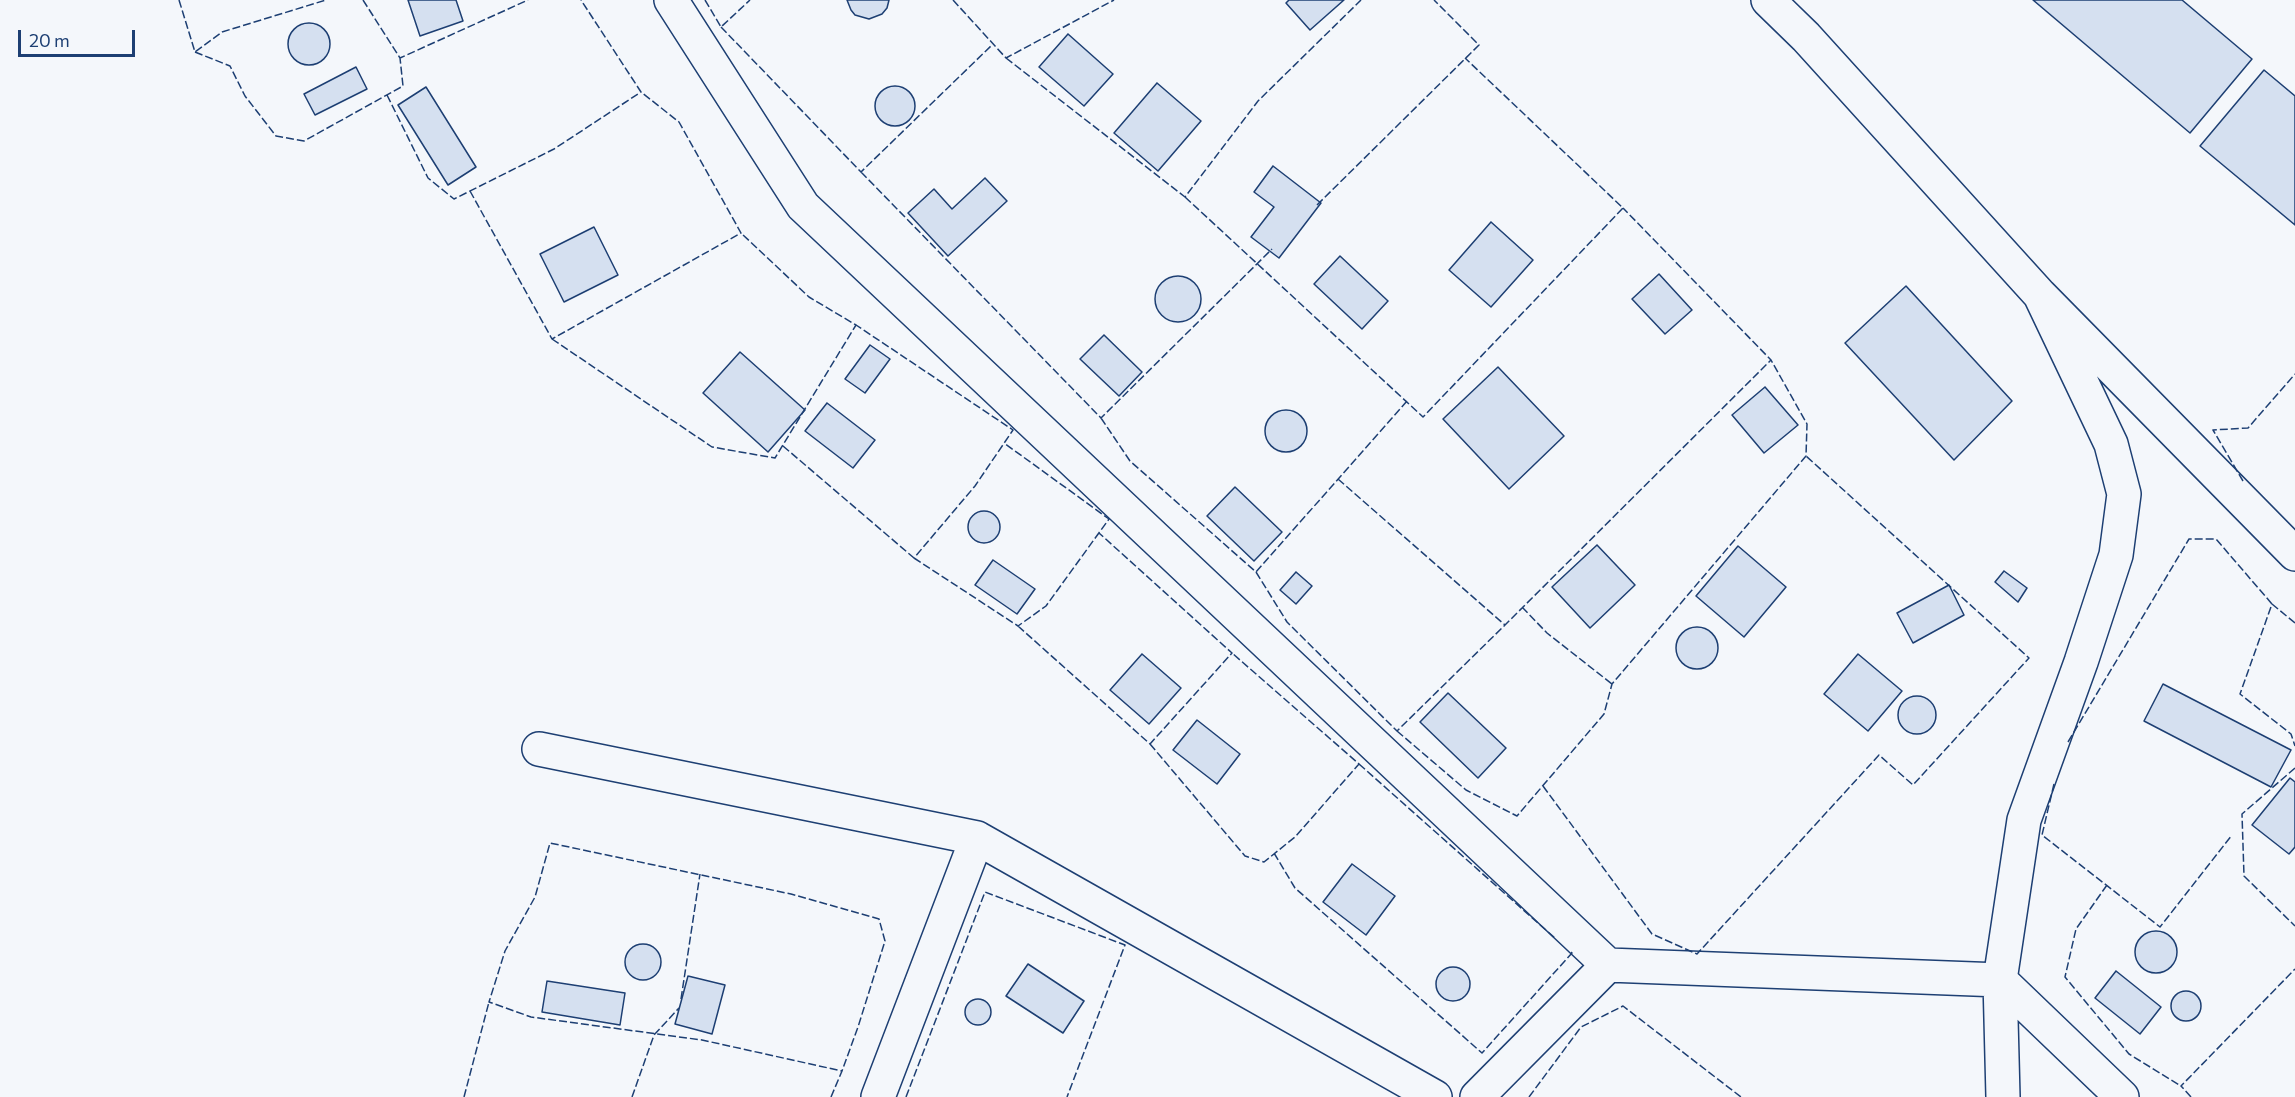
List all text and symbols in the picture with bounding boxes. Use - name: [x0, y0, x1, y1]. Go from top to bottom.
- scale bar: [21, 18, 138, 56]
- text: 20 m: [29, 29, 70, 51]

